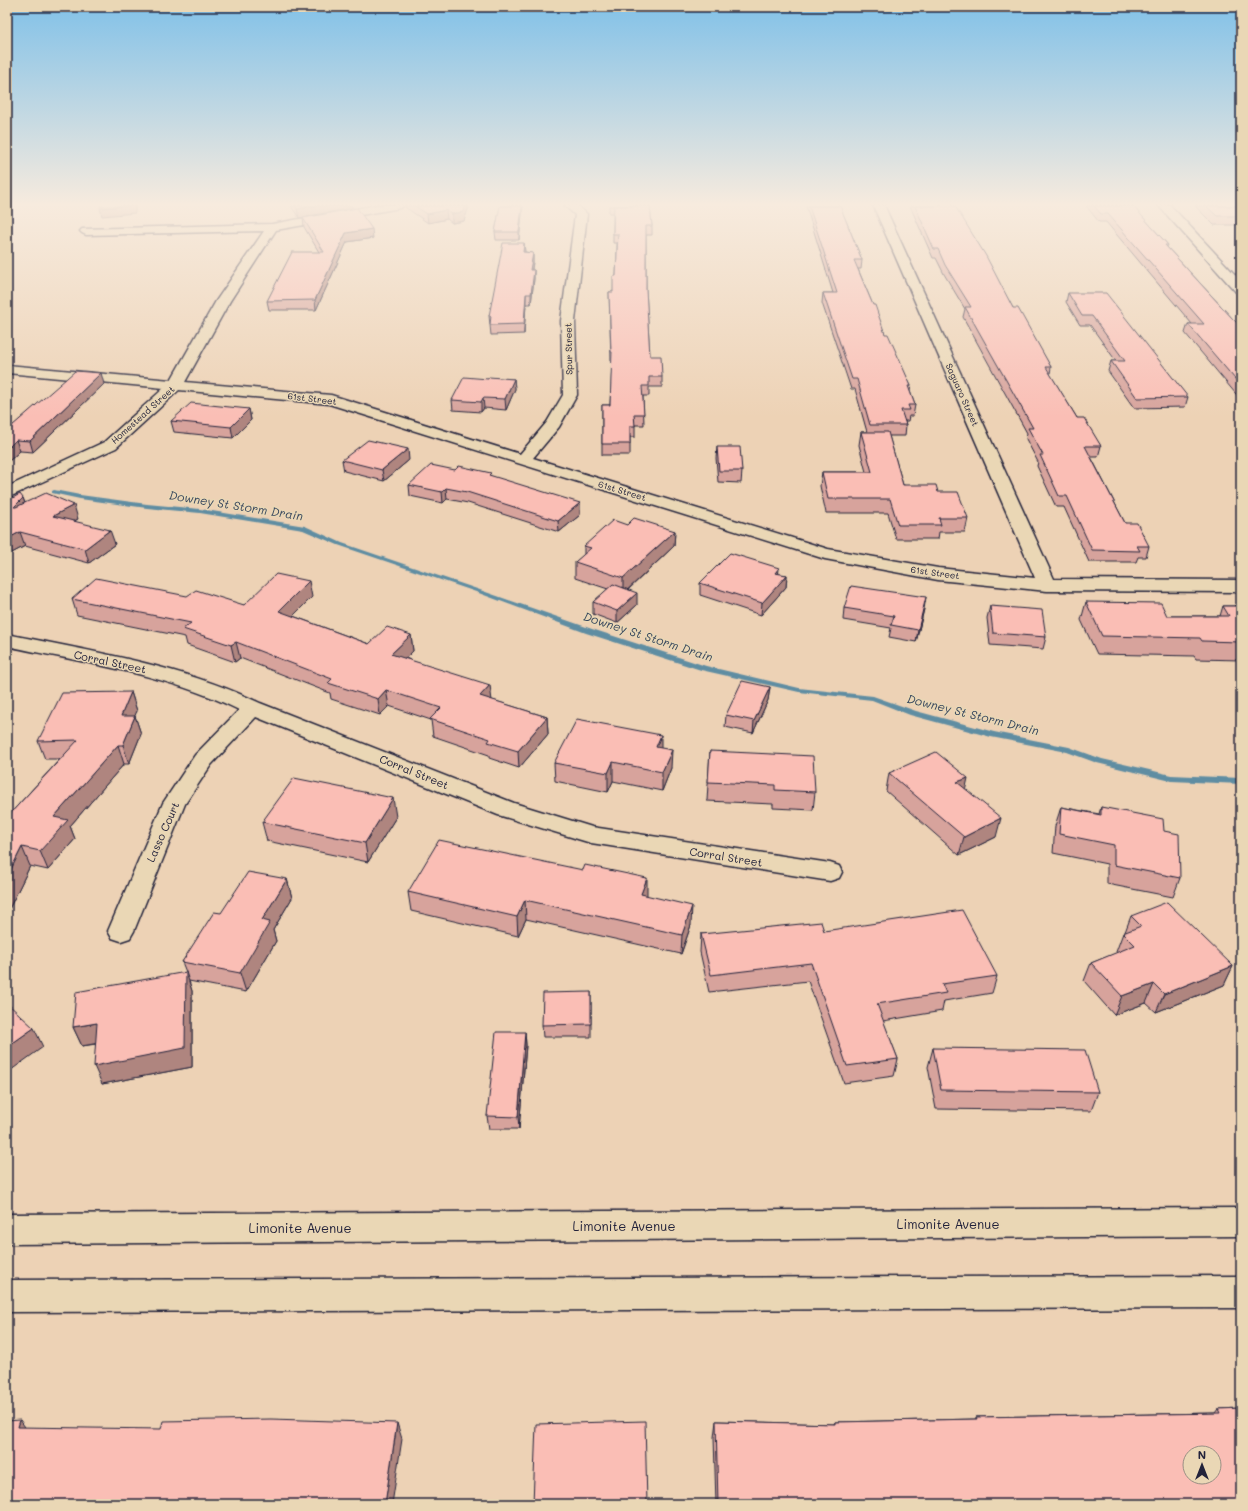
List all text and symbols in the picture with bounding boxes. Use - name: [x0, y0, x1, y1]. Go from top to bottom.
- street label: Spur Street: [563, 323, 574, 375]
- street label: Saguaro Street: [944, 362, 981, 428]
- street label: Homestead Street: [109, 383, 177, 446]
- street label: 61st Street: [287, 390, 337, 407]
- street label: 61st Street: [597, 478, 647, 503]
- water label: Downey St Storm Drain: [168, 487, 305, 524]
- street label: 61st Street: [910, 564, 960, 581]
- water label: Downey St Storm Drain: [581, 608, 715, 665]
- street label: Corral Street: [73, 647, 148, 677]
- water label: Downey St Storm Drain: [906, 690, 1041, 738]
- street label: Corral Street: [377, 751, 451, 792]
- street label: Lasso Court: [143, 799, 182, 864]
- street label: Corral Street: [689, 843, 764, 870]
- street label: Limonite Avenue: [897, 1215, 999, 1232]
- street label: Limonite Avenue: [573, 1217, 675, 1234]
- street label: Limonite Avenue: [249, 1219, 351, 1236]
- north arrow: [1182, 1445, 1222, 1485]
- text: N: [1198, 1447, 1206, 1462]

